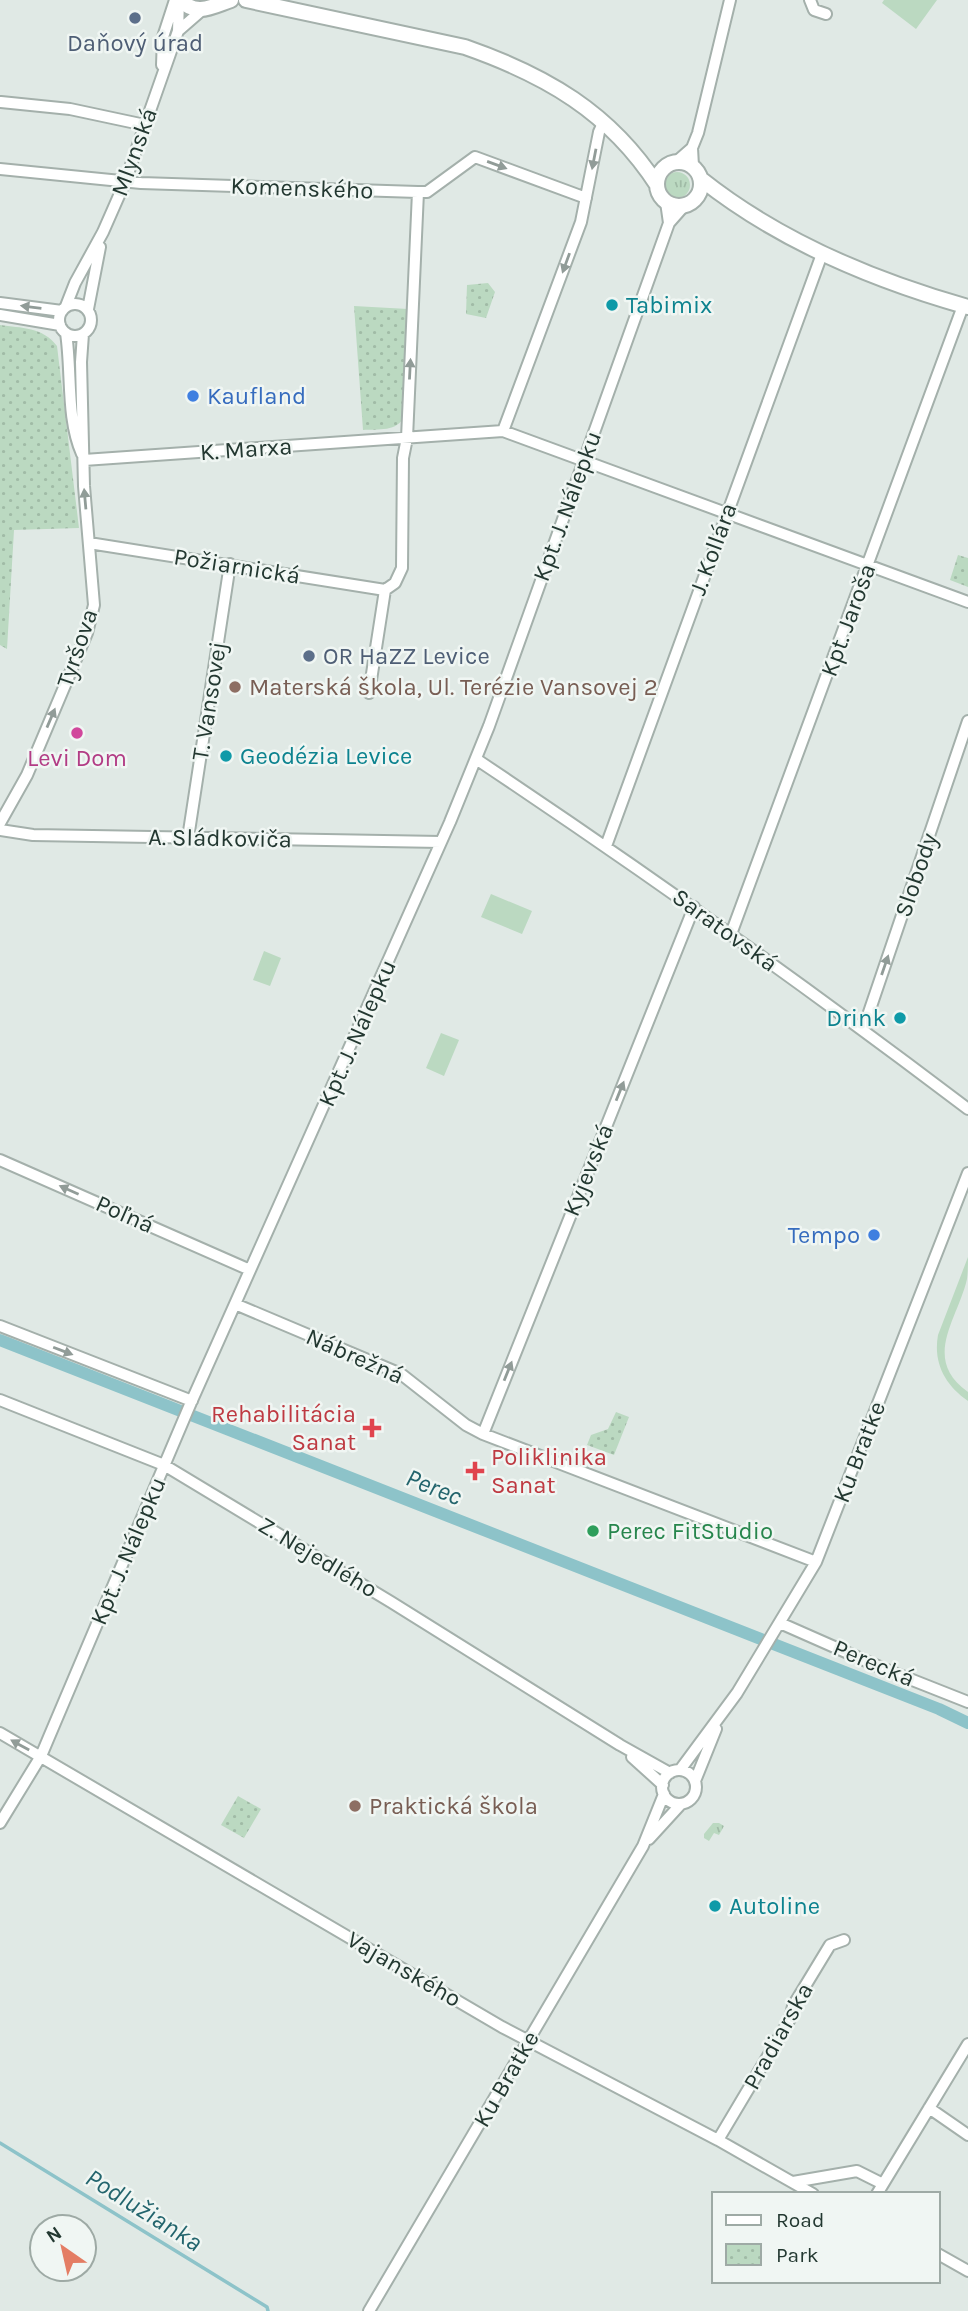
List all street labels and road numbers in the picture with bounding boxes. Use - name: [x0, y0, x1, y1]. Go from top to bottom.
- street label: Mlynská: [105, 104, 163, 200]
- street label: Komenského: [230, 172, 374, 204]
- street label: Kpt. J. Nálepku: [527, 427, 607, 585]
- street label: K. Marxa: [199, 432, 293, 466]
- street label: J. Kollára: [683, 499, 743, 599]
- street label: Požiarnická: [172, 542, 302, 590]
- street label: Kpt. Jaroša: [815, 560, 881, 680]
- street label: Tyršova: [51, 605, 103, 691]
- street label: T. Vansovej: [186, 640, 232, 762]
- street label: A. Sládkoviča: [148, 823, 292, 853]
- street label: Slobody: [889, 829, 943, 921]
- street label: Saratovská: [667, 882, 783, 978]
- street label: Kpt. J. Nálepku: [312, 955, 402, 1111]
- street label: Kyjevská: [557, 1120, 619, 1220]
- street label: Poľná: [92, 1189, 158, 1239]
- street label: Nábrežná: [302, 1322, 408, 1390]
- street label: Ku Bratke: [827, 1397, 891, 1507]
- street label: Kpt. J. Nálepku: [84, 1473, 172, 1629]
- street label: Z. Nejedlého: [254, 1511, 382, 1603]
- street label: Perecká: [829, 1633, 919, 1693]
- street label: Vajanského: [342, 1925, 466, 2013]
- street label: Pradiarska: [737, 1978, 819, 2094]
- street label: Ku Bratke: [467, 2026, 545, 2132]

